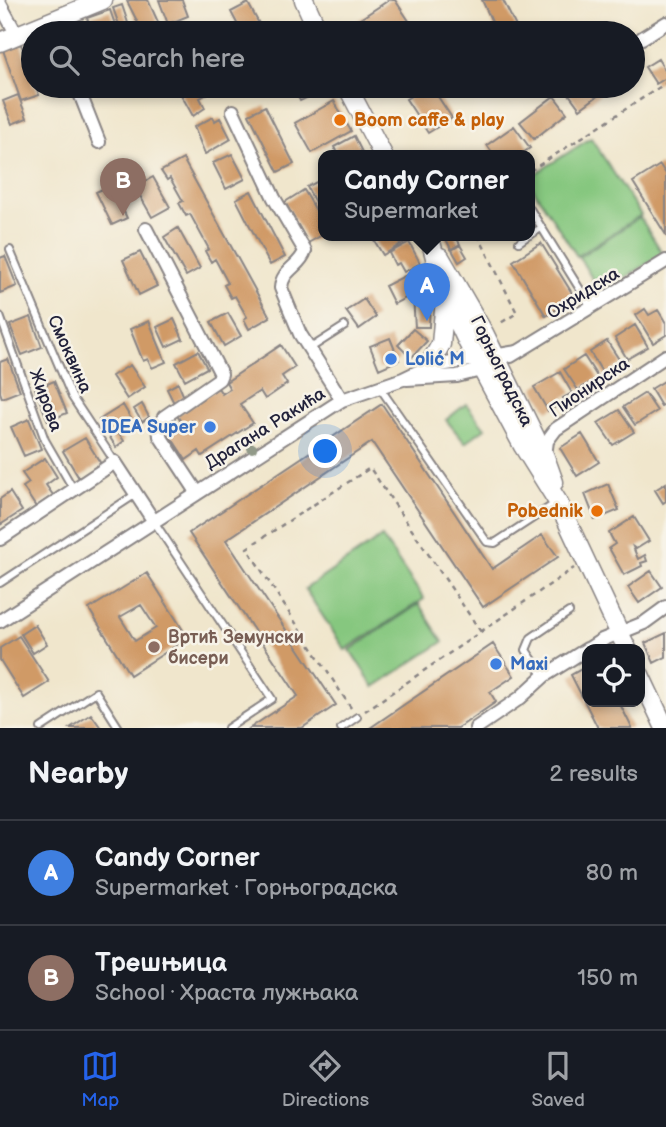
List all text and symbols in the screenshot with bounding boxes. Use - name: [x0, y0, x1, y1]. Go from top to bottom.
- search box: [21, 21, 645, 98]
- icon: search: [45, 41, 83, 79]
- text: Search here: [101, 44, 245, 75]
- place label: Boom caffe & play: [354, 110, 505, 131]
- marker: Boom caffe & play: [332, 112, 348, 128]
- popup: [318, 150, 535, 241]
- pin: B: [100, 158, 146, 216]
- text: Candy Corner: [344, 166, 509, 197]
- text: Supermarket: [344, 197, 478, 225]
- pin: A: [404, 263, 450, 321]
- street label: Охридска: [543, 263, 623, 324]
- street label: Смоквина: [43, 312, 96, 397]
- street label: Горњоградска: [466, 312, 538, 430]
- place label: Lolić M: [405, 349, 465, 370]
- marker: Lolić M: [383, 351, 399, 367]
- street label: Пионирска: [545, 353, 634, 422]
- street label: Жирова: [24, 366, 67, 435]
- street label: Драгана Ракића: [201, 383, 330, 474]
- place label: IDEA Super: [101, 417, 197, 438]
- marker: IDEA Super: [202, 419, 218, 435]
- your location: [308, 434, 342, 468]
- place label: Pobednik: [507, 501, 584, 522]
- marker: Pobednik: [589, 503, 605, 519]
- place label: Вртић Земунски бисери: [168, 627, 304, 669]
- marker: Вртић Земунски бисери: [146, 639, 162, 655]
- map controls: [582, 644, 645, 707]
- button: locate: [582, 644, 645, 707]
- place label: Maxi: [510, 654, 548, 675]
- marker: Maxi: [488, 656, 504, 672]
- text: Nearby: [28, 756, 128, 792]
- text: 2 results: [549, 760, 638, 788]
- text: Candy Corner: [95, 843, 260, 874]
- text: A: [44, 859, 58, 887]
- text: 80 m: [586, 859, 638, 887]
- text: Supermarket · Горњоградска: [95, 874, 398, 902]
- text: Трешњица: [95, 948, 227, 979]
- text: B: [43, 964, 59, 992]
- text: 150 m: [577, 964, 638, 992]
- text: School · Храста лужњака: [95, 979, 359, 1007]
- tab: Map: [81, 1047, 119, 1112]
- tab: Directions: [282, 1047, 369, 1112]
- tab: Saved: [531, 1047, 585, 1112]

